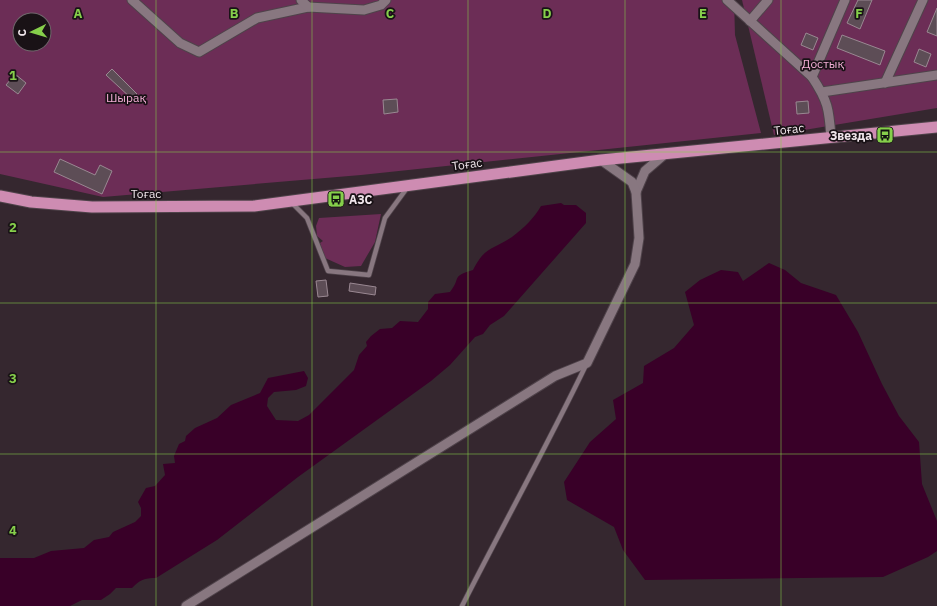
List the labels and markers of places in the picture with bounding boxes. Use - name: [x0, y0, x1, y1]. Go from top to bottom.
- bus stop icon: Звезда: [875, 125, 895, 145]
- place label: Звезда: [830, 128, 872, 143]
- bus stop icon: АЗС: [326, 189, 346, 209]
- place label: АЗС: [349, 192, 373, 207]

